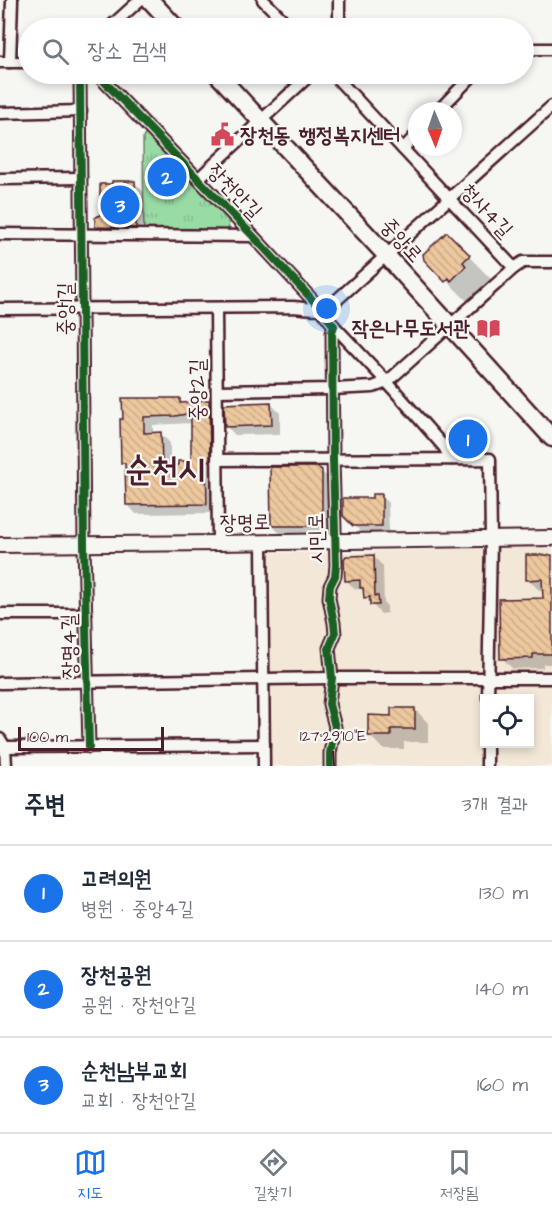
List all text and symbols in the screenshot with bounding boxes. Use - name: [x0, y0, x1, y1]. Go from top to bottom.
- search box: [18, 18, 534, 84]
- icon: search: [39, 35, 72, 68]
- text: 장소 검색: [87, 36, 167, 67]
- north arrow: [408, 102, 462, 156]
- place label: 장천동 행정복지센터: [240, 121, 401, 150]
- public building icon: 장천동 행정복지센터: [209, 122, 235, 148]
- pin: 2: [148, 154, 186, 200]
- street label: 장천안길: [201, 157, 269, 226]
- street label: 청사4길: [454, 177, 519, 244]
- pin: 3: [100, 182, 140, 228]
- street label: 중앙로: [374, 212, 429, 269]
- street label: 중앙1길: [51, 282, 80, 336]
- your location: [312, 294, 341, 323]
- place label: 작은나무도서관: [352, 314, 470, 343]
- library icon: 작은나무도서관: [475, 315, 501, 341]
- street label: 중앙2길: [183, 359, 212, 421]
- pin: 1: [448, 416, 488, 462]
- district label: 순천시: [125, 447, 205, 493]
- street label: 장명로: [219, 508, 271, 537]
- street label: 시민로: [302, 512, 331, 564]
- street label: 장명4길: [54, 613, 85, 679]
- map controls: [480, 694, 534, 748]
- button: locate: [480, 694, 534, 748]
- scale bar: [18, 724, 164, 752]
- text: 100 m: [27, 726, 68, 748]
- text: 127°29'10"E: [300, 726, 366, 747]
- text: 주변: [24, 787, 66, 823]
- text: 3개 결과: [462, 791, 528, 819]
- text: 고려의원: [81, 864, 152, 895]
- text: 1: [42, 879, 45, 907]
- text: 130 m: [479, 879, 528, 907]
- text: 병원 · 중앙4길: [81, 895, 194, 923]
- text: 장천공원: [81, 960, 152, 991]
- text: 2: [38, 975, 49, 1003]
- text: 140 m: [476, 975, 528, 1003]
- text: 공원 · 장천안길: [81, 991, 196, 1019]
- text: 순천남부교회: [81, 1056, 187, 1087]
- text: 3: [38, 1071, 49, 1099]
- text: 160 m: [477, 1071, 528, 1099]
- text: 교회 · 장천안길: [81, 1087, 196, 1115]
- tab: 지도: [74, 1146, 107, 1204]
- tab: 길찾기: [254, 1146, 293, 1204]
- tab: 저장됨: [440, 1146, 478, 1204]

